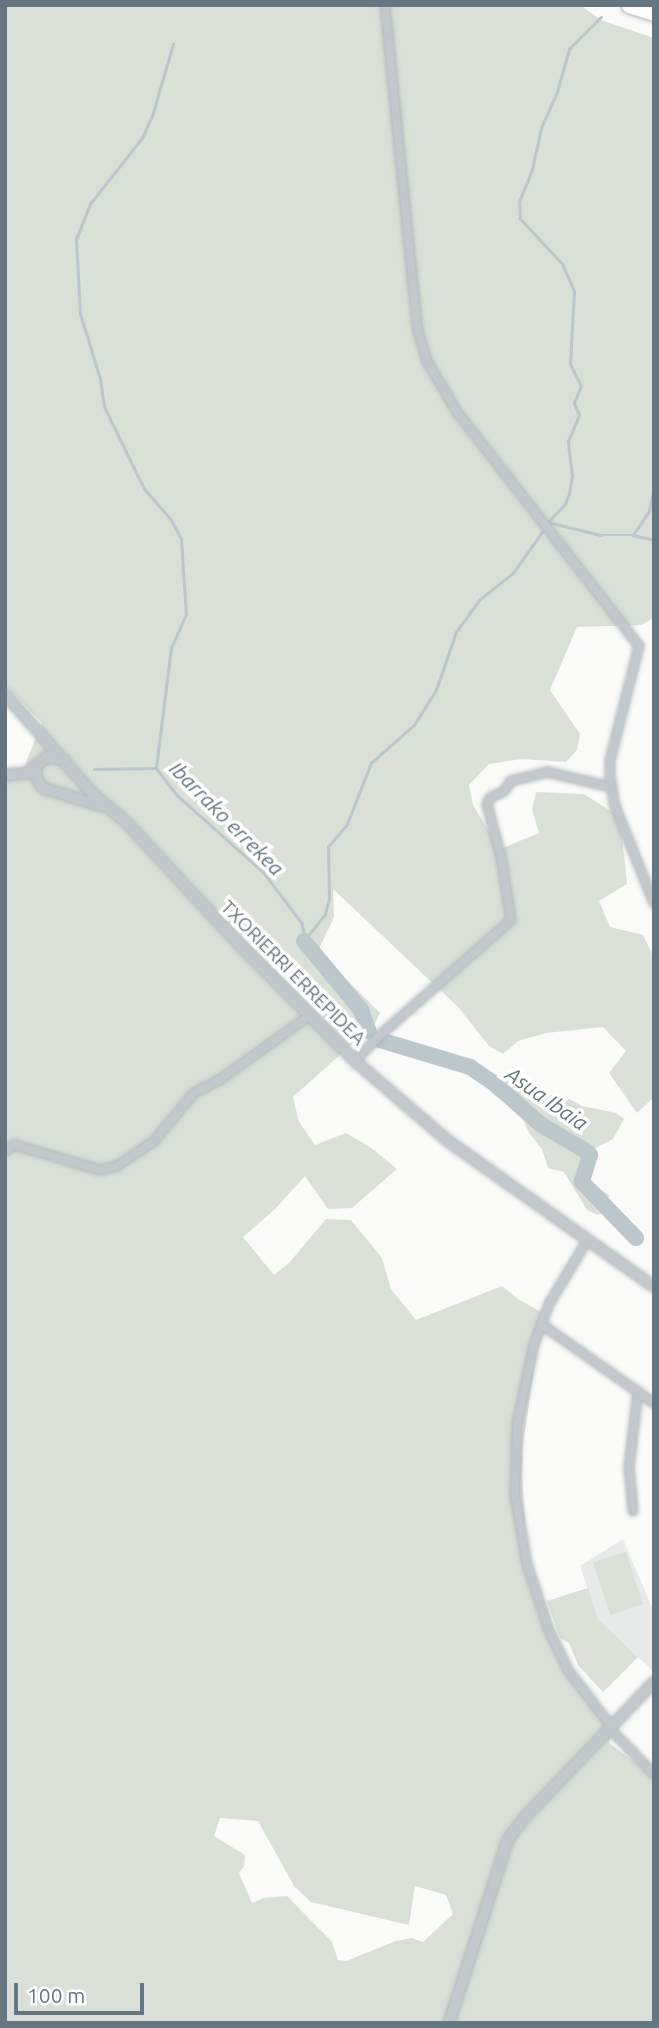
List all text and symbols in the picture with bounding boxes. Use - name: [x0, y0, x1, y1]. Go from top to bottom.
- water label: Ibarrako errekea: [165, 756, 289, 880]
- street label: TXORIERRI ERREPIDEA: [216, 896, 370, 1050]
- water label: Asua Ibaia: [501, 1061, 593, 1135]
- scale bar: [18, 1968, 147, 2012]
- text: 100 m: [27, 1983, 85, 2007]

